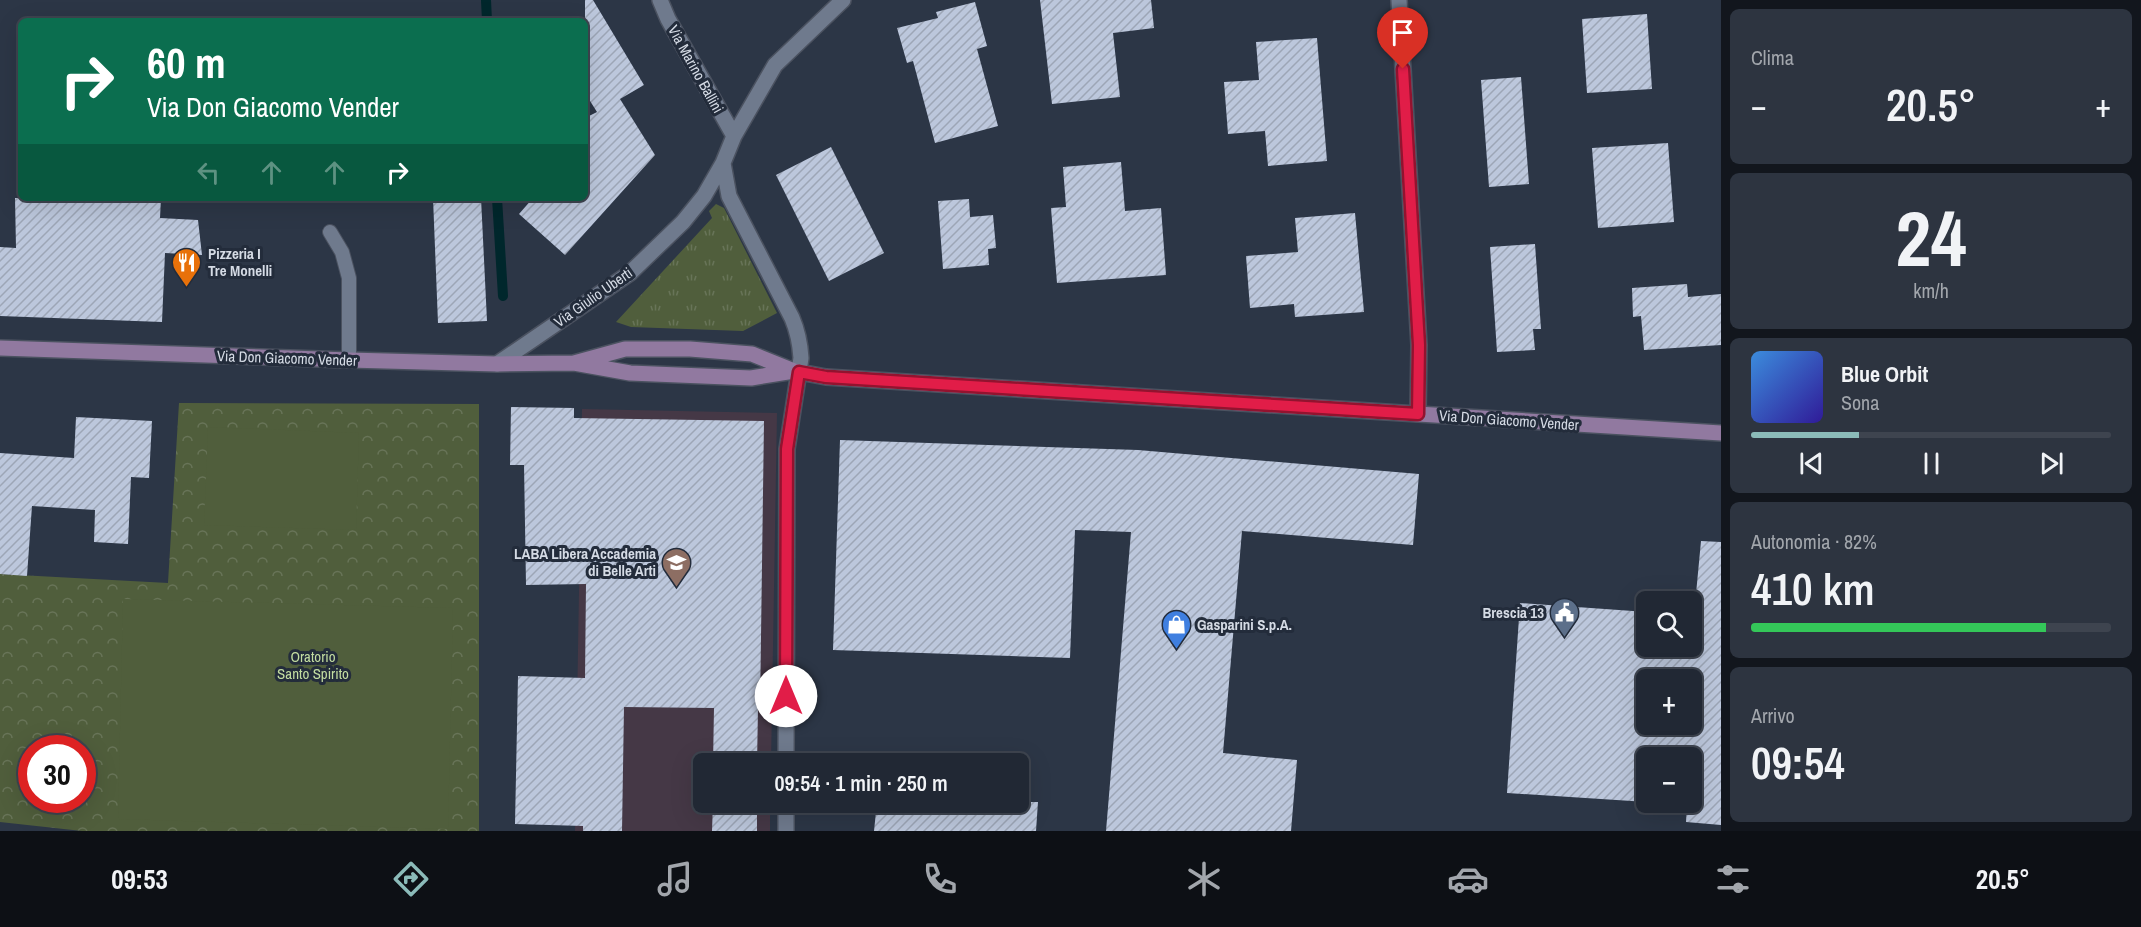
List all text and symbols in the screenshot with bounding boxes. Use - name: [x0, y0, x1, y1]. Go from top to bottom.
- pin: [1377, 7, 1428, 69]
- icon: arrive: [1386, 16, 1419, 49]
- street label: Via Marino Ballini: [663, 21, 729, 117]
- text: 60 m: [147, 35, 226, 91]
- icon: right: [48, 42, 126, 120]
- text: Clima: [1751, 44, 1794, 71]
- text: 20.5°: [1886, 74, 1976, 135]
- text: −: [1751, 83, 1767, 127]
- text: +: [2095, 83, 2111, 127]
- text: Via Don Giacomo Vender: [147, 89, 399, 125]
- icon: left: [192, 156, 225, 189]
- icon: ahead: [255, 156, 288, 189]
- icon: ahead: [318, 156, 351, 189]
- icon: right: [381, 156, 414, 189]
- text: 24: [1895, 185, 1967, 290]
- place label: Pizzeria I Tre Monelli: [208, 243, 272, 281]
- restaurant icon: Pizzeria I Tre Monelli: [171, 246, 203, 288]
- street label: Via Giulio Uberti: [550, 262, 636, 332]
- text: km/h: [1913, 277, 1949, 304]
- street label: Via Don Giacomo Vender: [217, 345, 357, 371]
- text: Blue Orbit: [1841, 359, 1928, 389]
- text: Sona: [1841, 389, 1879, 416]
- street label: Via Don Giacomo Vender: [1438, 405, 1580, 435]
- icon: previous: [1795, 447, 1828, 480]
- icon: pause: [1915, 447, 1948, 480]
- icon: next: [2035, 447, 2068, 480]
- text: Autonomia · 82%: [1751, 528, 1877, 555]
- place label: LABA Libera Accademia di Belle Arti: [514, 543, 656, 581]
- school or university icon: LABA Libera Accademia di Belle Arti: [661, 546, 693, 588]
- text: 410 km: [1751, 558, 1875, 619]
- map controls: [1636, 591, 1702, 813]
- button: search: [1636, 591, 1702, 657]
- public building icon: Brescia 13: [1549, 596, 1581, 638]
- place label: Brescia 13: [1482, 602, 1544, 623]
- shop icon: Gasparini S.p.A.: [1160, 608, 1192, 650]
- place label: Gasparini S.p.A.: [1197, 614, 1292, 635]
- park label: Oratorio Santo Spirito: [277, 646, 349, 684]
- position arrow: [754, 664, 818, 728]
- button: +: [1636, 669, 1702, 735]
- text: Arrivo: [1751, 702, 1795, 729]
- text: 09:54: [1751, 732, 1845, 793]
- speed limit sign: 30: [18, 735, 96, 813]
- button: −: [1636, 747, 1702, 813]
- text: 09:54 · 1 min · 250 m: [774, 768, 948, 798]
- icon: directions: [390, 858, 432, 900]
- icon: music: [654, 858, 696, 900]
- icon: phone: [919, 858, 961, 900]
- icon: climate: [1183, 858, 1225, 900]
- icon: car: [1447, 858, 1489, 900]
- icon: filters: [1712, 858, 1754, 900]
- text: 09:53: [111, 861, 168, 897]
- text: 20.5°: [1976, 861, 2030, 897]

